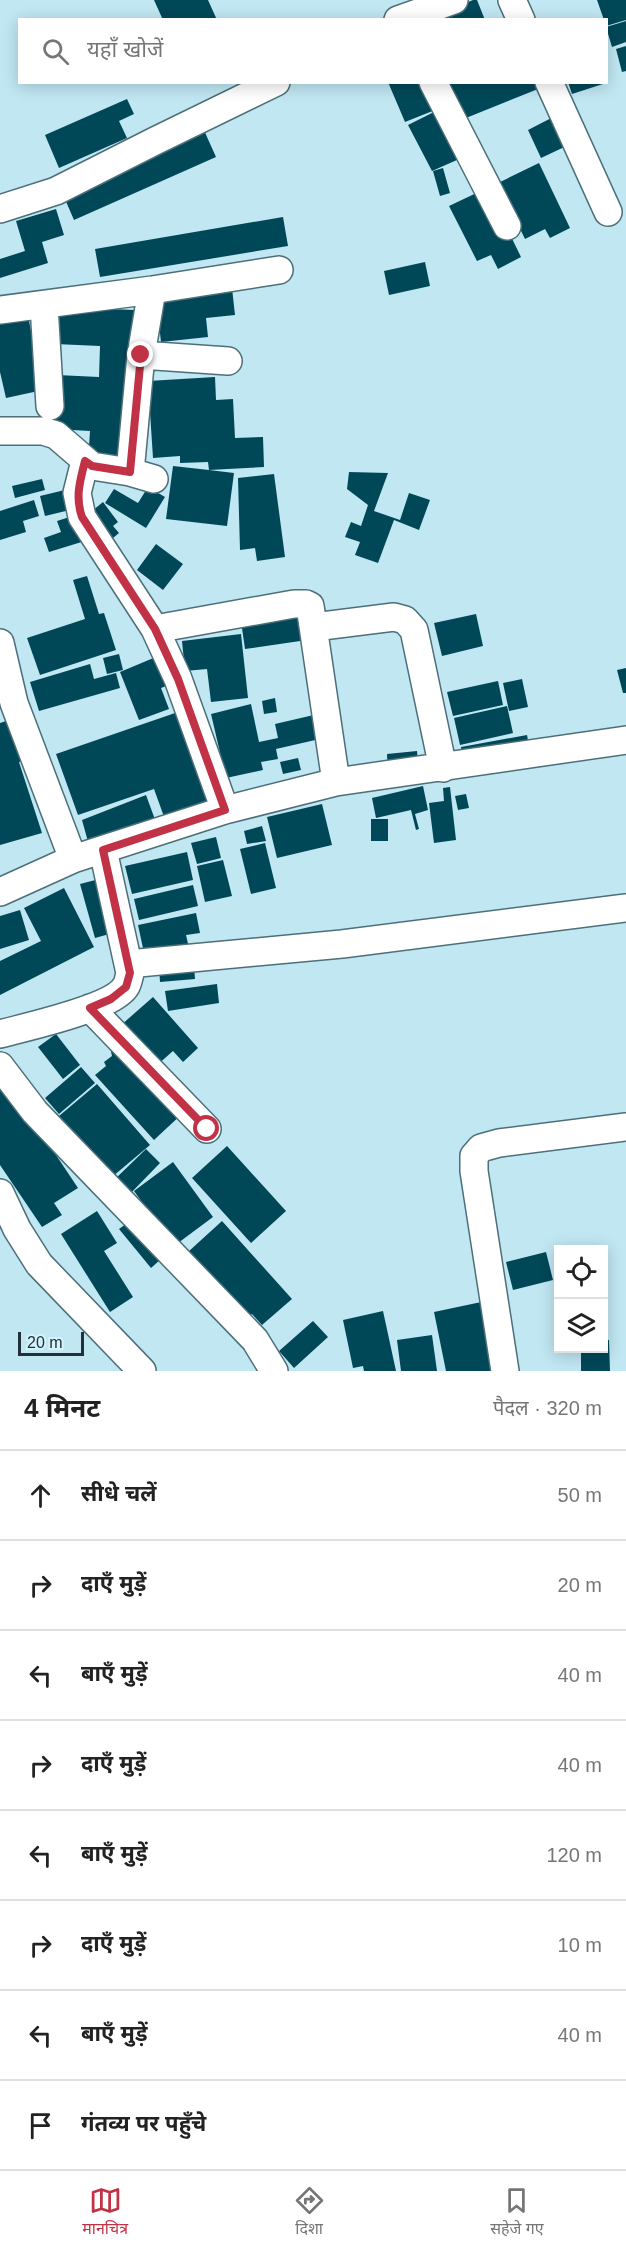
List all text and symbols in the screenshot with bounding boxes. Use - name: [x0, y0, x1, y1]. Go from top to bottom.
- search box: [18, 18, 608, 84]
- icon: search: [39, 35, 72, 68]
- text: यहाँ खोजें: [87, 37, 163, 62]
- route end: [127, 341, 153, 367]
- route start: [193, 1115, 219, 1141]
- map controls: [554, 1245, 608, 1353]
- button: locate: [554, 1245, 608, 1299]
- button: layers: [554, 1299, 608, 1353]
- scale bar: [18, 1329, 84, 1356]
- text: 20 m: [27, 1334, 63, 1351]
- text: 4 मिनट: [24, 1393, 100, 1423]
- text: पैदल · 320 m: [493, 1397, 602, 1419]
- icon: ahead: [24, 1479, 57, 1512]
- text: सीधे चलें: [81, 1481, 156, 1506]
- text: 50 m: [558, 1484, 602, 1506]
- icon: right: [24, 1569, 57, 1602]
- text: दाएँ मुड़ें: [81, 1571, 146, 1596]
- text: 20 m: [558, 1574, 602, 1596]
- icon: left: [24, 1659, 57, 1692]
- text: बाएँ मुड़ें: [81, 1661, 147, 1686]
- text: 40 m: [558, 1664, 602, 1686]
- icon: right: [24, 1749, 57, 1782]
- text: दाएँ मुड़ें: [81, 1751, 146, 1776]
- text: 40 m: [558, 1754, 602, 1776]
- icon: left: [24, 1839, 57, 1872]
- text: बाएँ मुड़ें: [81, 1841, 147, 1866]
- text: 120 m: [546, 1844, 602, 1866]
- icon: right: [24, 1929, 57, 1962]
- text: दाएँ मुड़ें: [81, 1931, 146, 1956]
- text: 10 m: [558, 1934, 602, 1956]
- icon: left: [24, 2019, 57, 2052]
- text: बाएँ मुड़ें: [81, 2021, 147, 2046]
- text: 40 m: [558, 2024, 602, 2046]
- icon: arrive: [24, 2109, 57, 2142]
- text: गंतव्य पर पहुँचे: [81, 2111, 206, 2136]
- tab: मानचित्र: [82, 2184, 128, 2241]
- tab: दिशा: [293, 2184, 326, 2241]
- tab: सहेजे गए: [490, 2184, 544, 2241]

